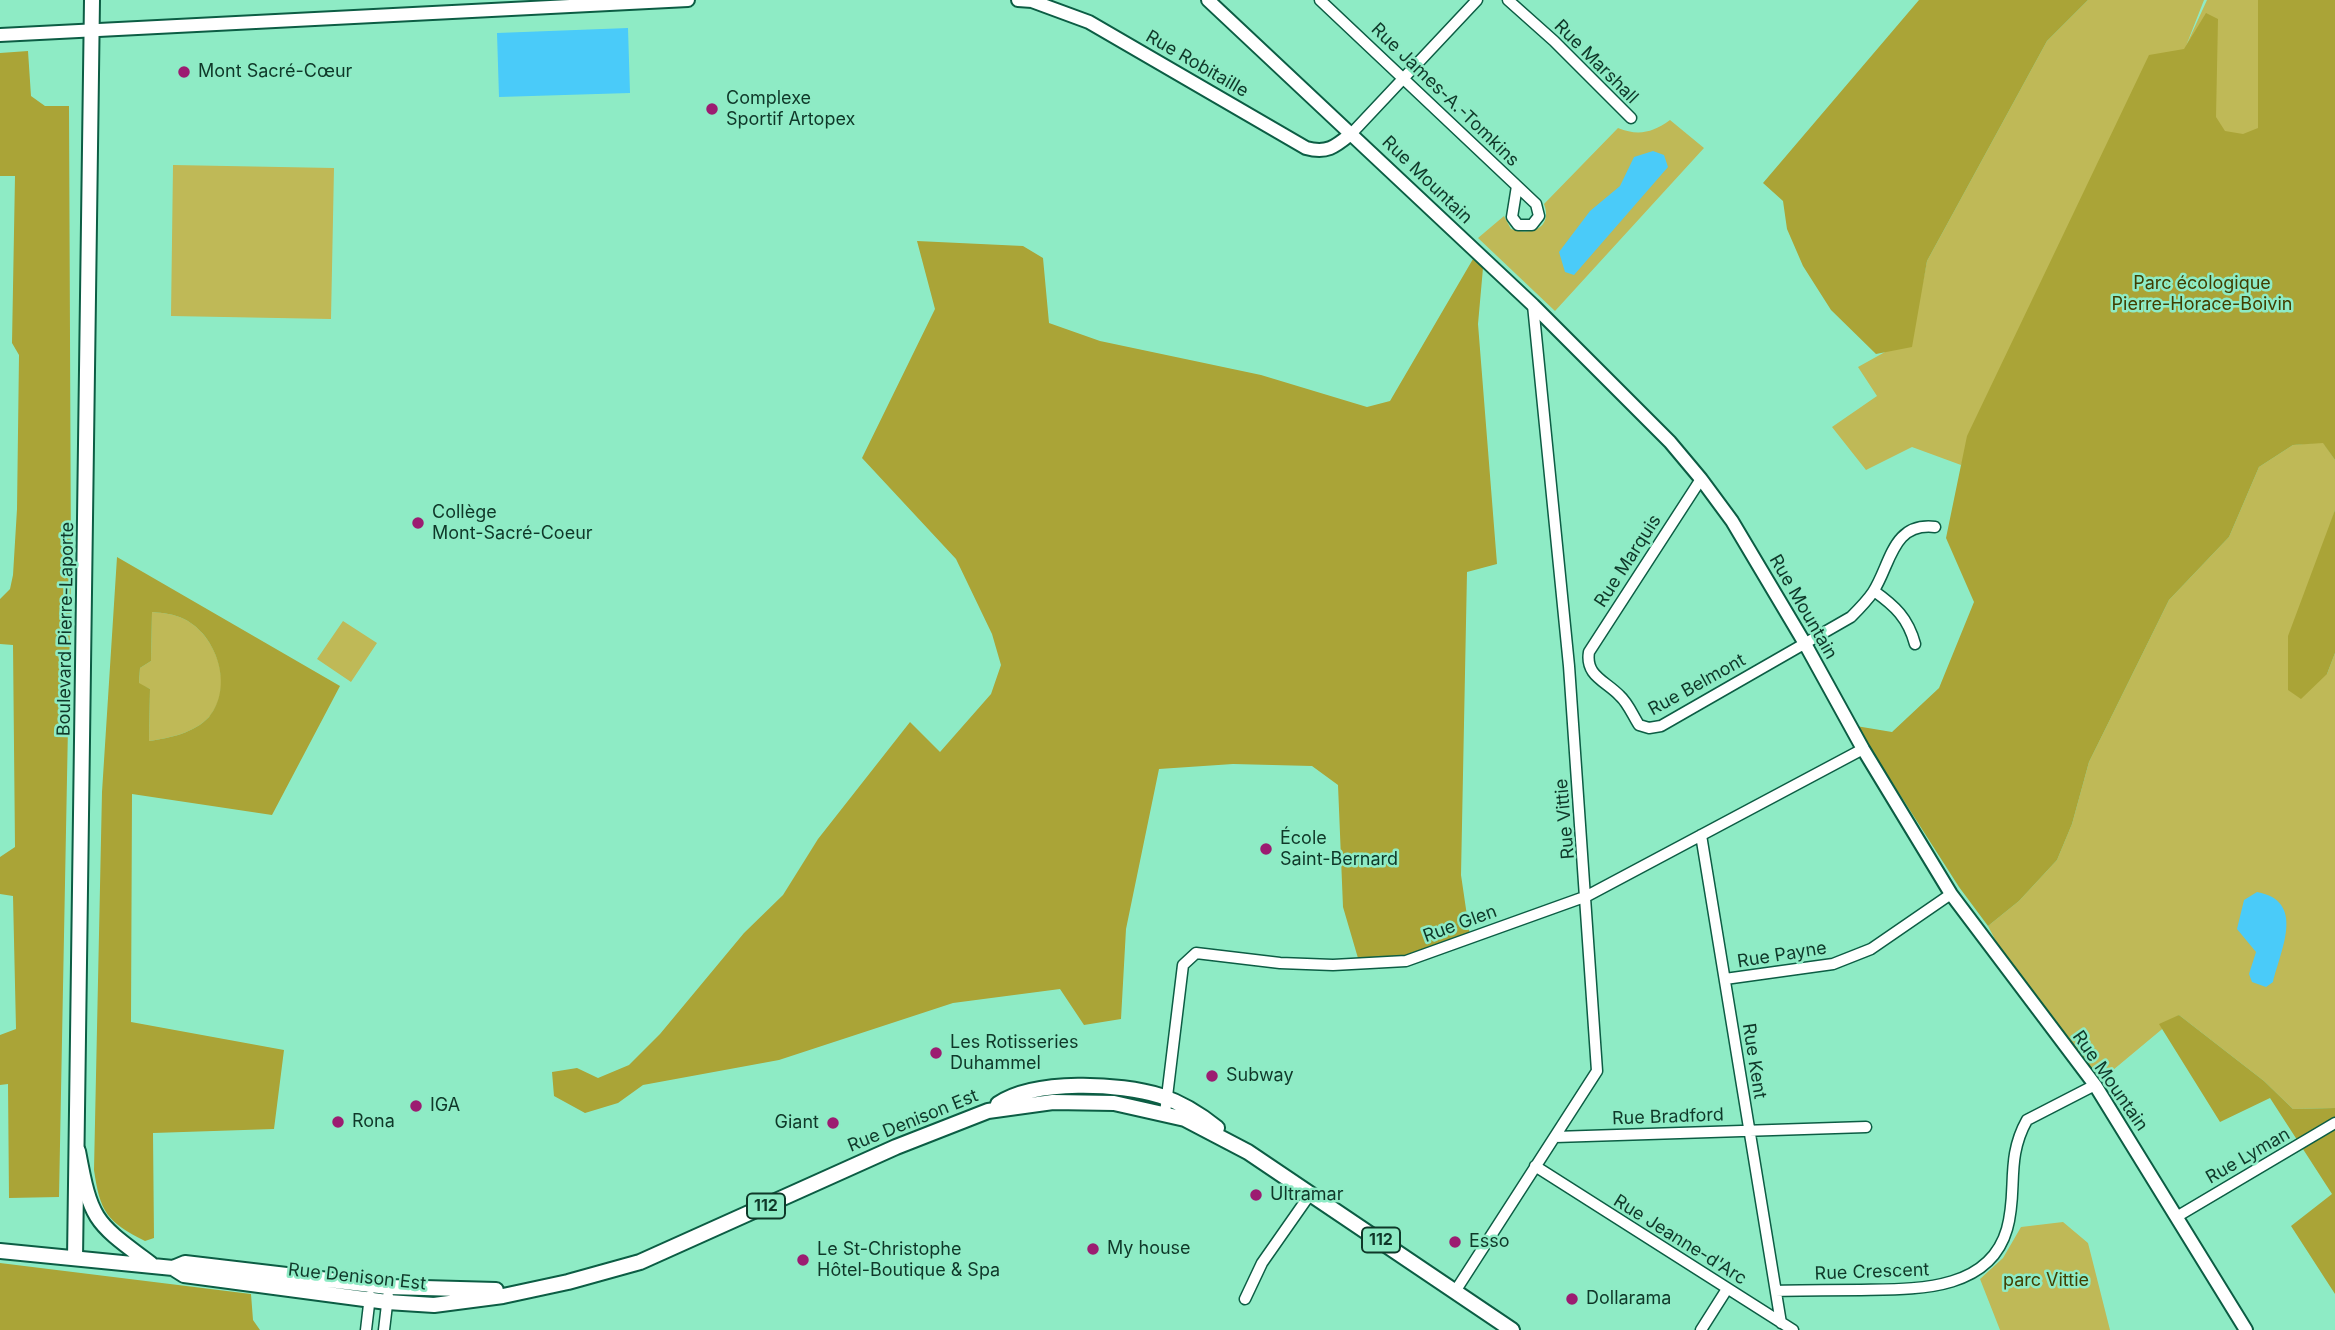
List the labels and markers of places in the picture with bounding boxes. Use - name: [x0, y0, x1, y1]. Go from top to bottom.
- place label: Mont Sacré-Cœur: [198, 61, 352, 83]
- marker: Mont Sacré-Cœur: [176, 64, 192, 80]
- place label: Complexe Sportif Artopex: [726, 88, 855, 130]
- marker: Complexe Sportif Artopex: [704, 101, 720, 117]
- place label: Collège Mont-Sacré-Coeur: [432, 502, 593, 544]
- marker: Collège Mont-Sacré-Coeur: [410, 515, 426, 531]
- place label: École Saint-Bernard: [1280, 828, 1398, 870]
- marker: École Saint-Bernard: [1258, 841, 1274, 857]
- place label: Les Rotisseries Duhammel: [950, 1032, 1079, 1074]
- marker: Les Rotisseries Duhammel: [928, 1045, 944, 1061]
- place label: Subway: [1226, 1065, 1294, 1087]
- marker: Subway: [1204, 1068, 1220, 1084]
- place label: IGA: [430, 1095, 460, 1117]
- marker: IGA: [408, 1098, 424, 1114]
- place label: Rona: [352, 1111, 395, 1133]
- place label: Giant: [775, 1112, 819, 1134]
- marker: Rona: [330, 1114, 346, 1130]
- marker: Giant: [825, 1115, 841, 1131]
- place label: Ultramar: [1270, 1184, 1343, 1206]
- marker: Ultramar: [1248, 1187, 1264, 1203]
- place label: Esso: [1469, 1231, 1510, 1253]
- marker: Esso: [1447, 1234, 1463, 1250]
- place label: My house: [1107, 1238, 1191, 1260]
- place label: Le St-Christophe Hôtel-Boutique & Spa: [817, 1239, 1000, 1282]
- marker: My house: [1085, 1241, 1101, 1257]
- marker: Le St-Christophe Hôtel-Boutique & Spa: [795, 1252, 811, 1268]
- place label: Dollarama: [1586, 1288, 1671, 1310]
- marker: Dollarama: [1564, 1291, 1580, 1307]

